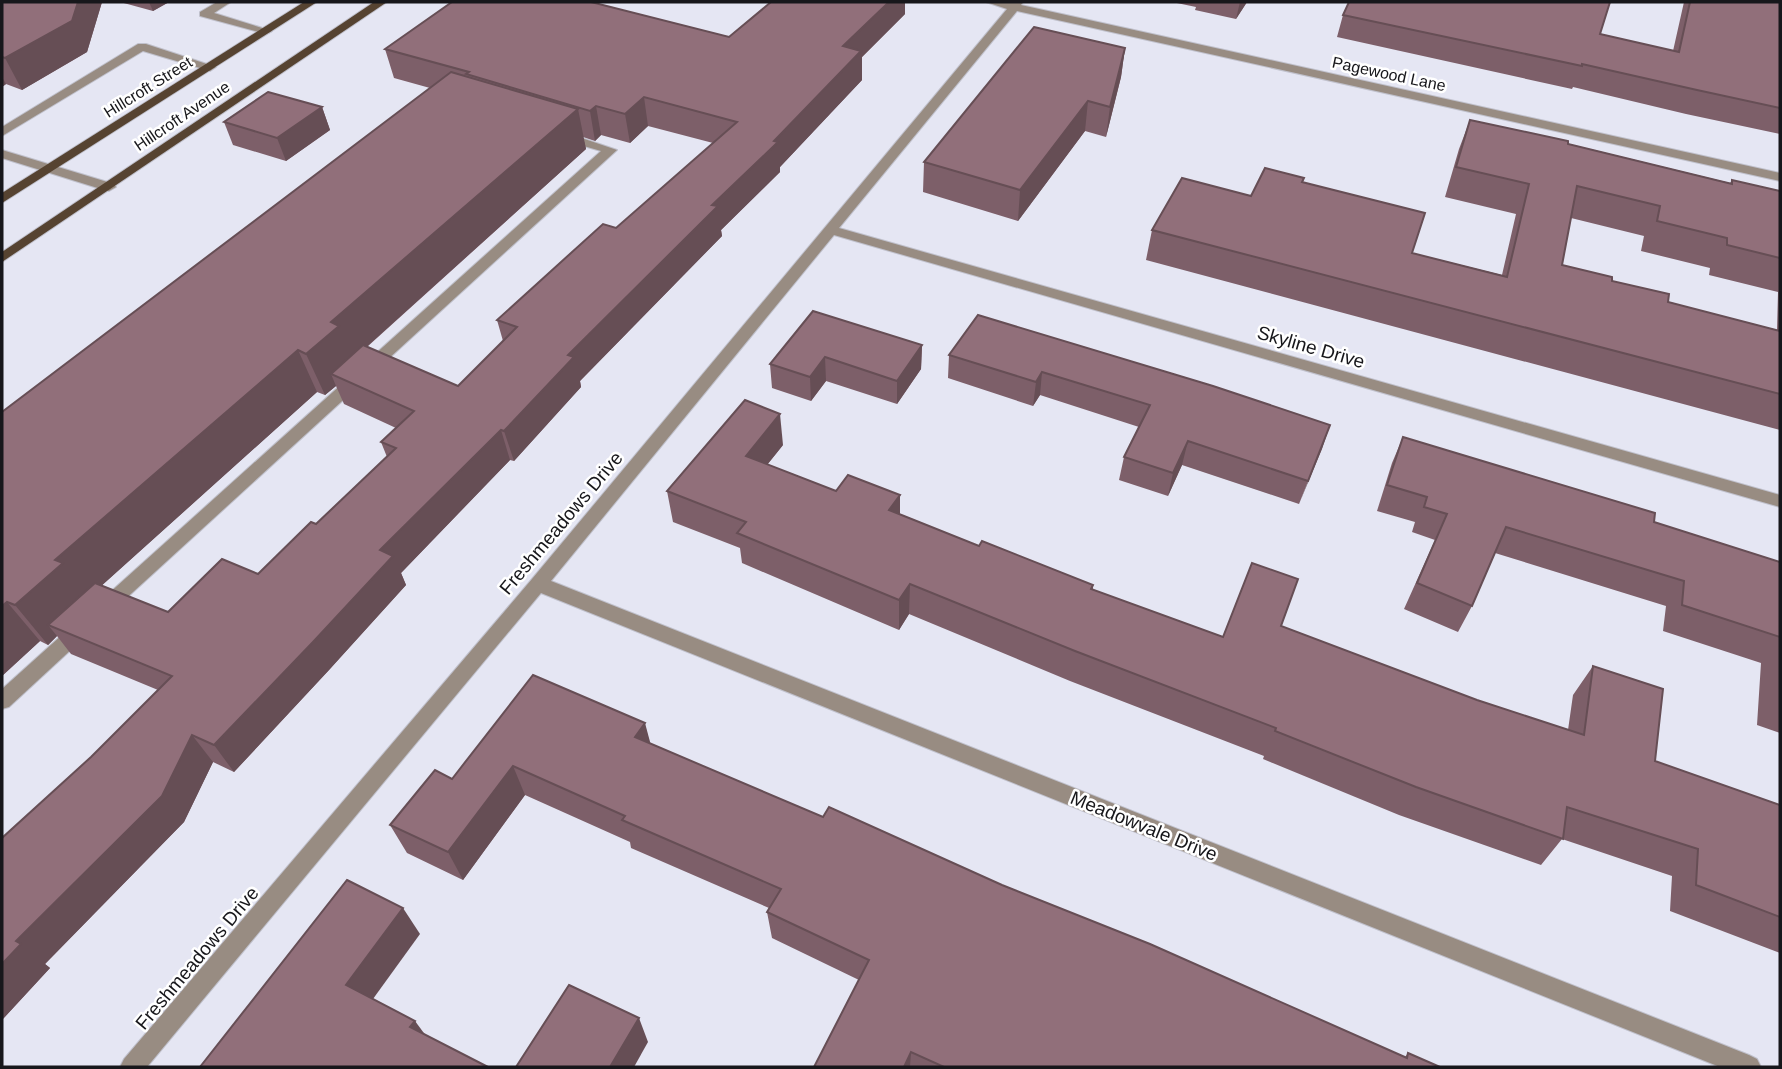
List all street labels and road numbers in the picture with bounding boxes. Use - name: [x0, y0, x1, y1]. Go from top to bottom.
- street label: Hillcroft Street: [101, 53, 196, 121]
- street label: Pagewood Lane: [1331, 54, 1447, 94]
- street label: Hillcroft Avenue: [131, 78, 233, 154]
- street label: Skyline Drive: [1255, 322, 1367, 372]
- street label: Freshmeadows Drive: [495, 447, 627, 599]
- street label: Meadowvale Drive: [1068, 787, 1220, 865]
- street label: Freshmeadows Drive: [131, 882, 263, 1034]

